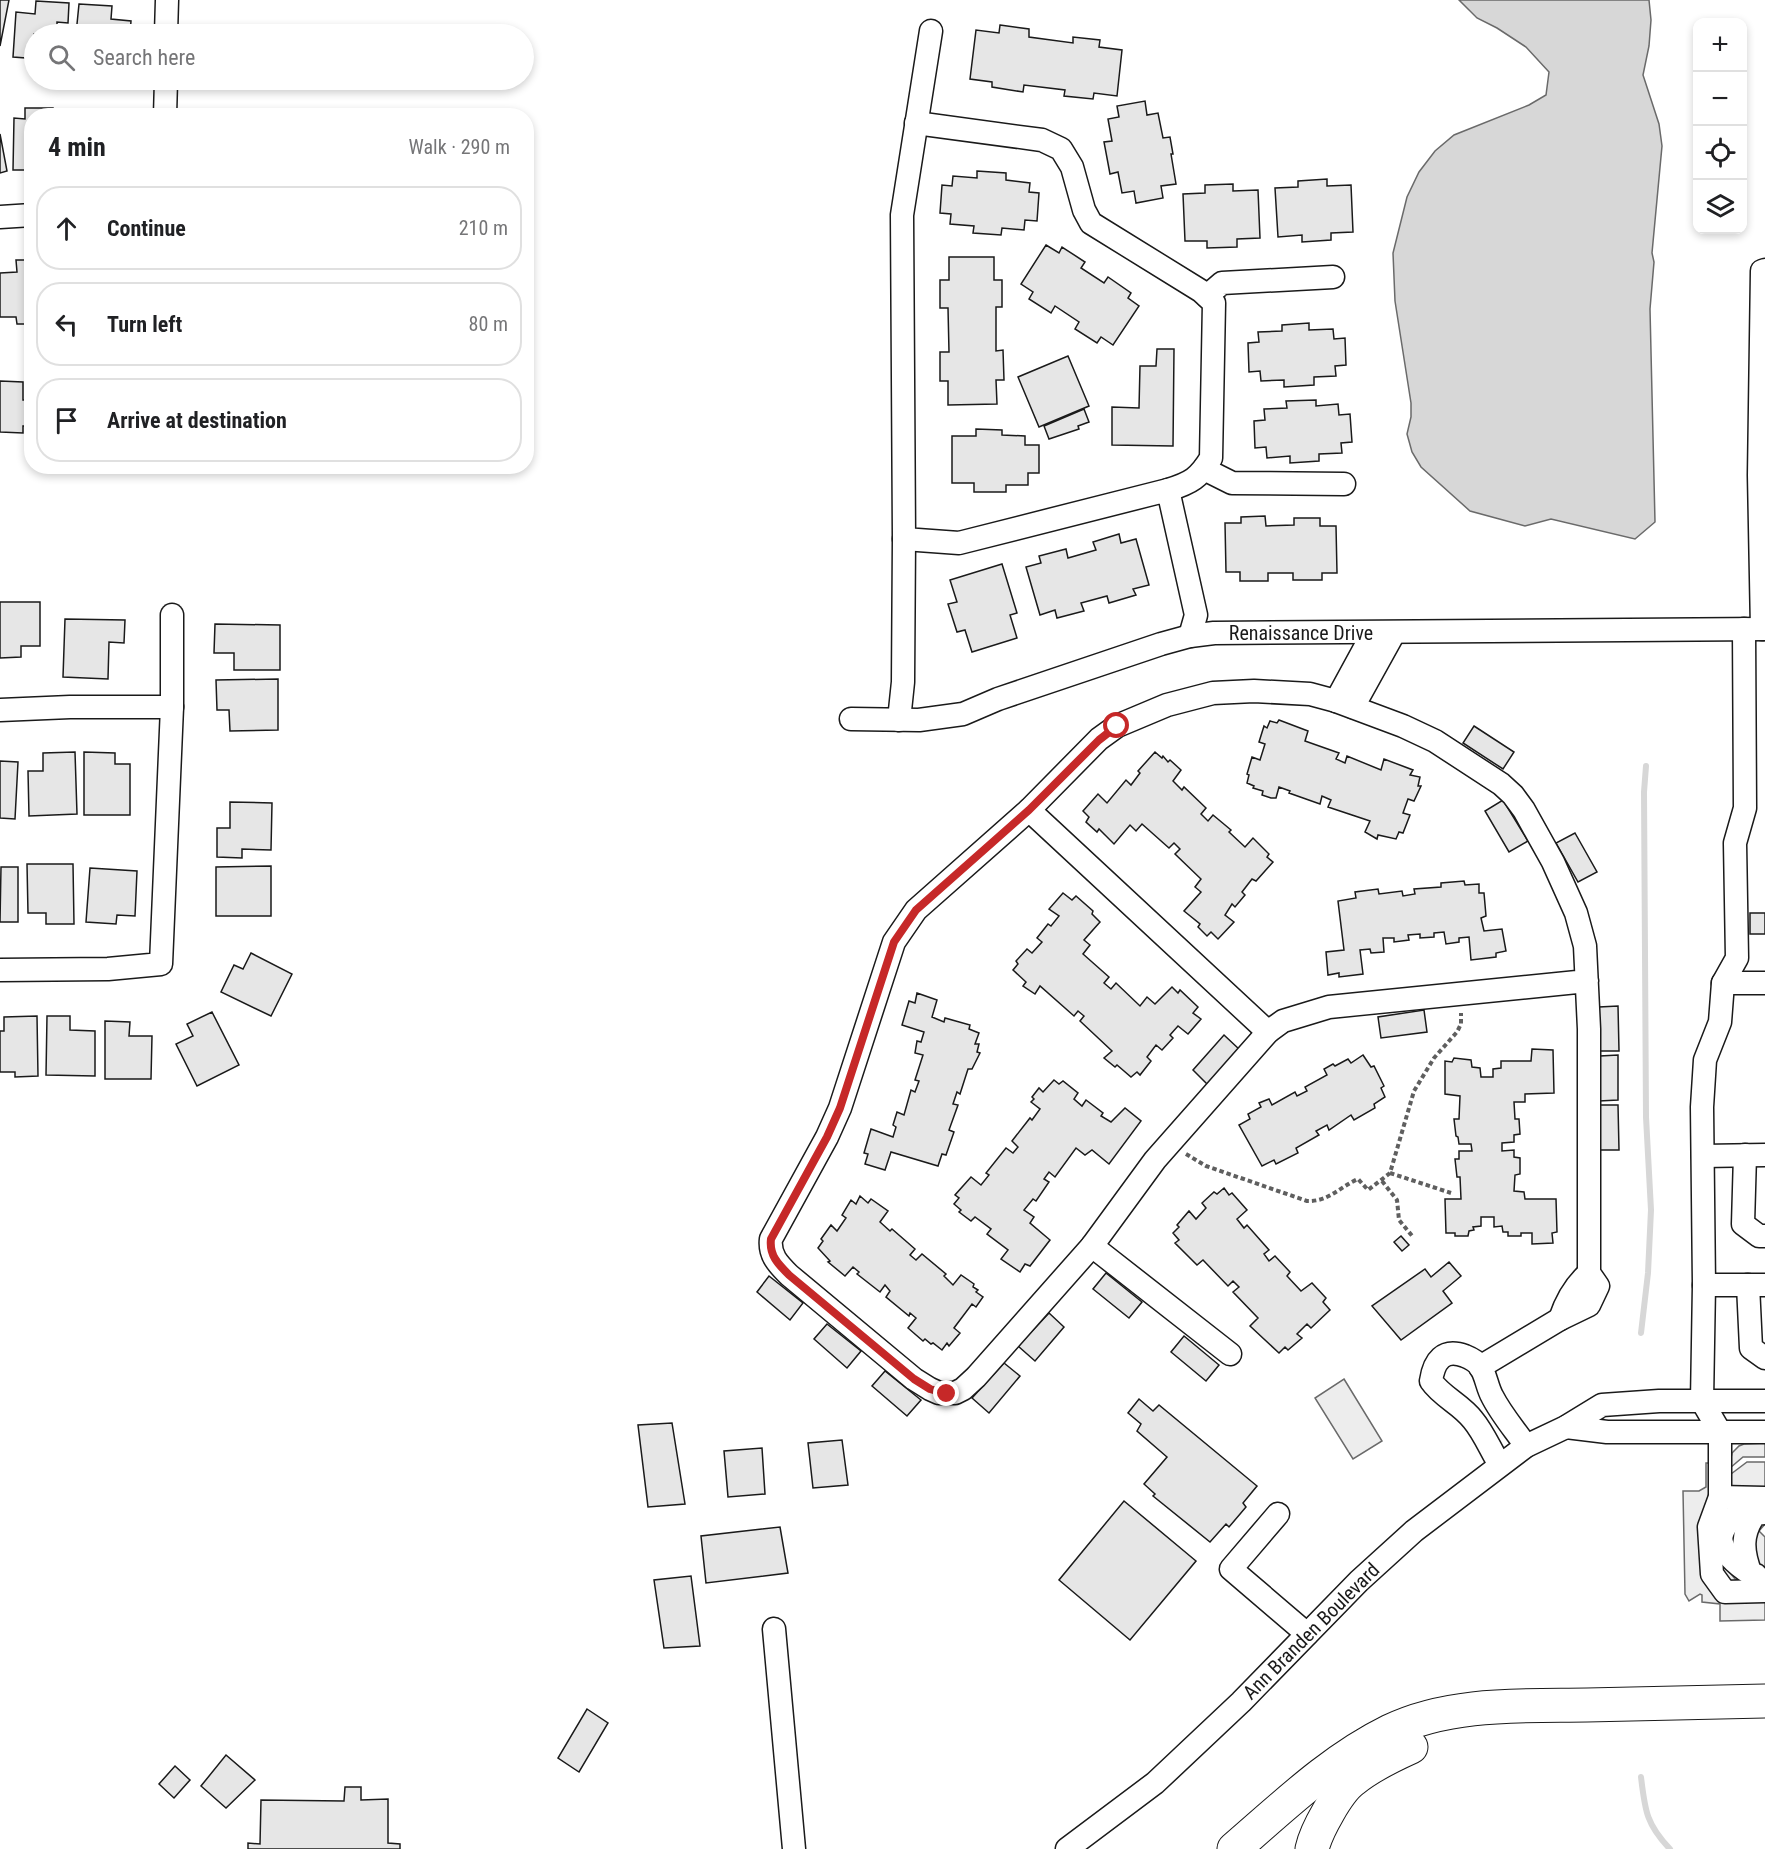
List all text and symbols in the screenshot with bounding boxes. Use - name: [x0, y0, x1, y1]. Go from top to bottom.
- map controls: [1693, 18, 1747, 234]
- button: +: [1693, 18, 1747, 72]
- search box: [24, 24, 534, 90]
- icon: search: [45, 41, 78, 74]
- text: Search here: [93, 45, 195, 70]
- button: −: [1693, 72, 1747, 126]
- button: locate: [1693, 126, 1747, 180]
- text: 4 min: [48, 132, 106, 162]
- text: Walk · 290 m: [409, 135, 510, 159]
- button: layers: [1693, 180, 1747, 234]
- icon: ahead: [50, 212, 83, 245]
- text: Continue: [107, 216, 186, 241]
- text: 210 m: [459, 216, 508, 240]
- icon: left: [50, 308, 83, 341]
- text: Turn left: [107, 312, 182, 337]
- text: 80 m: [469, 312, 508, 336]
- icon: arrive: [50, 404, 83, 437]
- text: Arrive at destination: [107, 408, 287, 433]
- street label: Renaissance Drive: [1229, 621, 1373, 645]
- route start: [1103, 712, 1129, 738]
- route end: [933, 1380, 959, 1406]
- street label: Ann Branden Boulevard: [1238, 1558, 1384, 1704]

